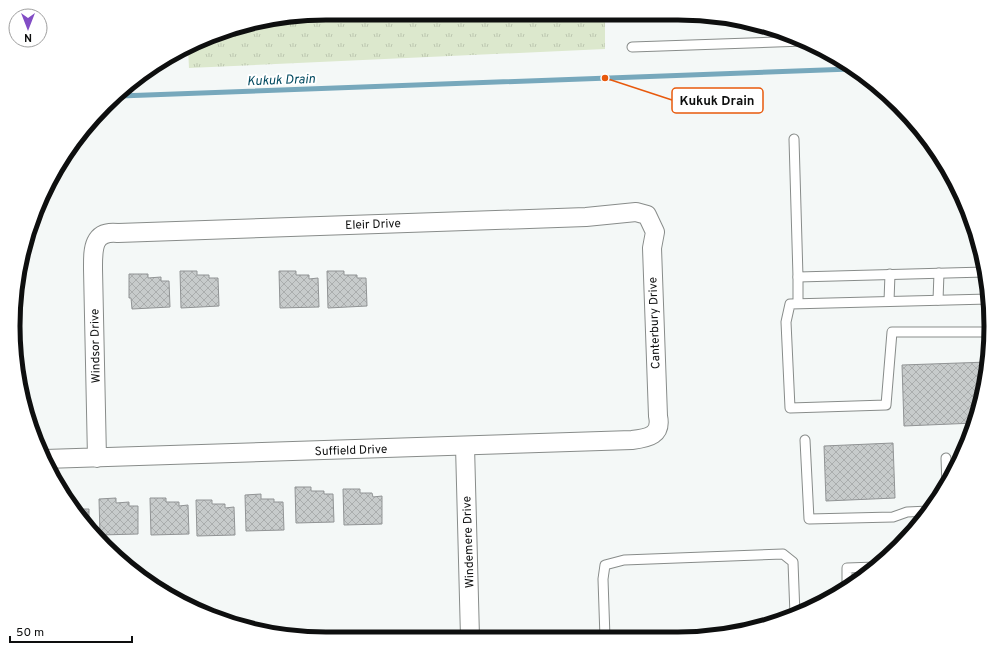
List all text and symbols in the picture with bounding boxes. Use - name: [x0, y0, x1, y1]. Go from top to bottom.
- north arrow: [8, 8, 48, 48]
- text: N: [24, 30, 32, 44]
- water label: Kukuk Drain: [247, 72, 315, 90]
- callout: Kukuk Drain: [672, 88, 763, 113]
- text: Kukuk Drain: [679, 94, 755, 110]
- street label: Eleir Drive: [345, 216, 401, 234]
- street label: Canterbury Drive: [645, 277, 665, 369]
- street label: Windsor Drive: [87, 308, 105, 384]
- street label: Suffield Drive: [314, 442, 388, 460]
- street label: Windemere Drive: [459, 496, 479, 588]
- scale bar: [10, 618, 132, 644]
- text: 50 m: [16, 625, 44, 641]

